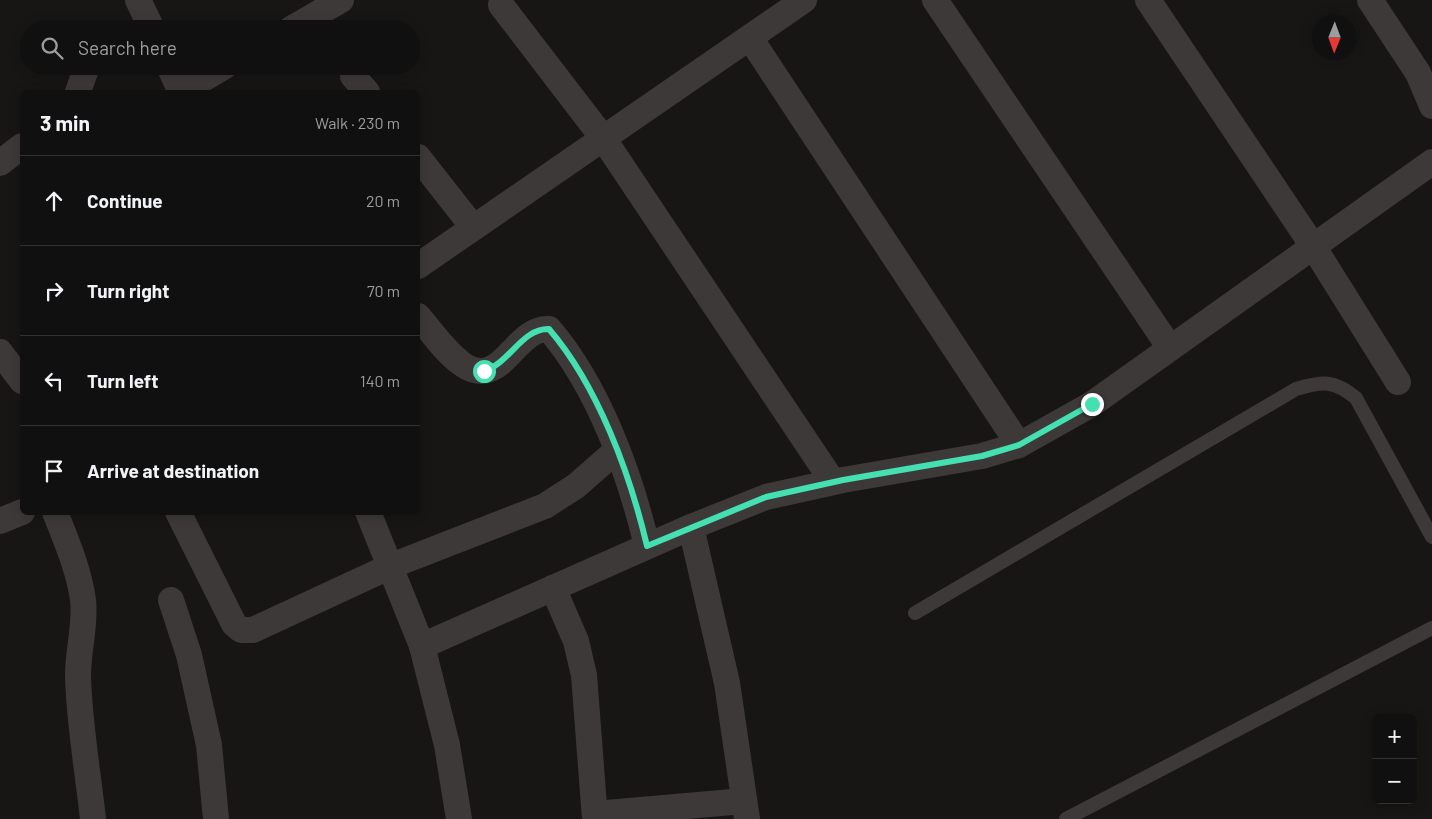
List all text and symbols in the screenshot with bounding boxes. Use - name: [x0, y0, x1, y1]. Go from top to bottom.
- north arrow: [1312, 15, 1357, 60]
- search box: [20, 20, 420, 75]
- icon: search: [38, 34, 66, 62]
- text: Search here: [78, 36, 177, 59]
- text: 3 min: [40, 110, 90, 135]
- text: Walk · 230 m: [315, 113, 400, 132]
- icon: ahead: [40, 187, 68, 215]
- text: Continue: [87, 189, 163, 212]
- text: 20 m: [366, 191, 400, 210]
- icon: right: [40, 277, 68, 305]
- text: Turn right: [87, 279, 169, 302]
- text: 70 m: [367, 281, 400, 300]
- route start: [473, 360, 496, 383]
- icon: left: [40, 367, 68, 395]
- text: Turn left: [87, 369, 158, 392]
- text: 140 m: [360, 371, 400, 390]
- route end: [1081, 393, 1104, 416]
- icon: arrive: [40, 457, 68, 485]
- text: Arrive at destination: [87, 459, 259, 482]
- map controls: [1372, 714, 1417, 804]
- button: +: [1372, 714, 1417, 759]
- button: −: [1372, 759, 1417, 804]

